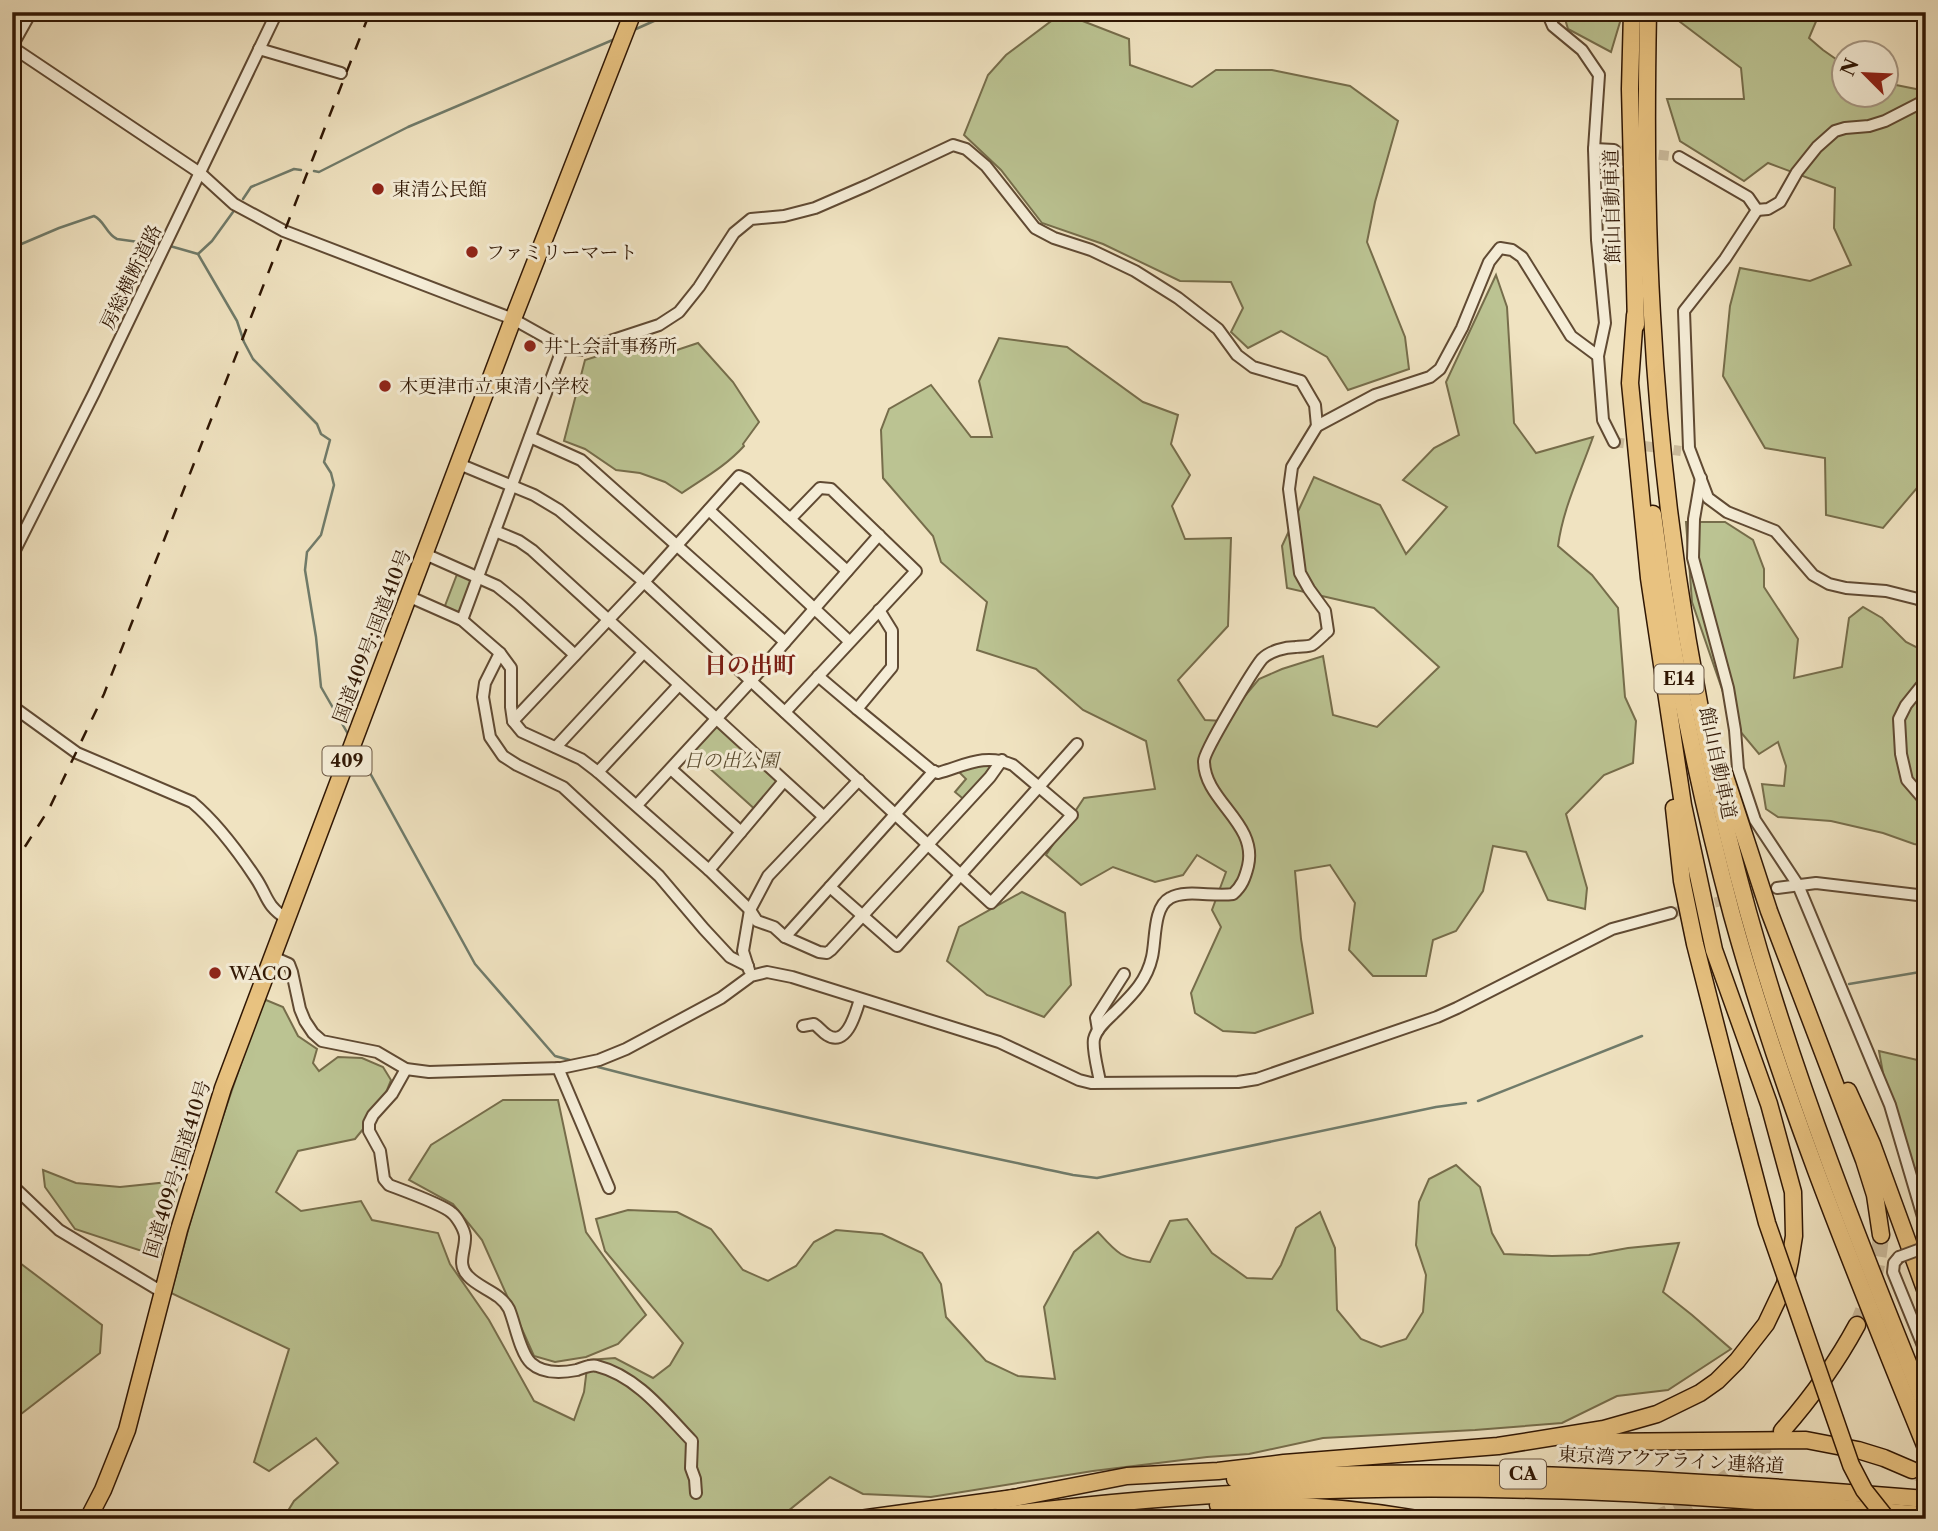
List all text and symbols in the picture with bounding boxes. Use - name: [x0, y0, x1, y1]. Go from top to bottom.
- north arrow: [1829, 38, 1899, 108]
- text: N: [1836, 55, 1864, 80]
- street label: 館山自動車道: [1600, 149, 1624, 263]
- place label: 東清公民館: [392, 178, 487, 201]
- marker: 東清公民館: [370, 181, 386, 197]
- street label: 房総横断道路: [96, 221, 166, 333]
- place label: ファミリーマート: [486, 241, 638, 264]
- marker: ファミリーマート: [464, 244, 480, 260]
- place label: 井上会計事務所: [544, 335, 677, 358]
- marker: 井上会計事務所: [522, 338, 538, 354]
- place label: 木更津市立東清小学校: [399, 375, 589, 398]
- marker: 木更津市立東清小学校: [377, 378, 393, 394]
- street label: 国道409号;国道410号: [328, 546, 416, 726]
- district label: 日の出町: [704, 651, 796, 679]
- road number: E14: [1654, 664, 1704, 694]
- street label: 館山自動車道: [1695, 705, 1741, 821]
- road number: 409: [322, 746, 372, 776]
- park label: 日の出公園: [683, 749, 781, 772]
- place label: WACO: [228, 962, 292, 985]
- marker: WACO: [207, 965, 223, 981]
- street label: 国道409号;国道410号: [139, 1077, 215, 1261]
- street label: 東京湾アクアライン連絡道: [1557, 1443, 1785, 1477]
- road number: CA: [1500, 1460, 1546, 1489]

